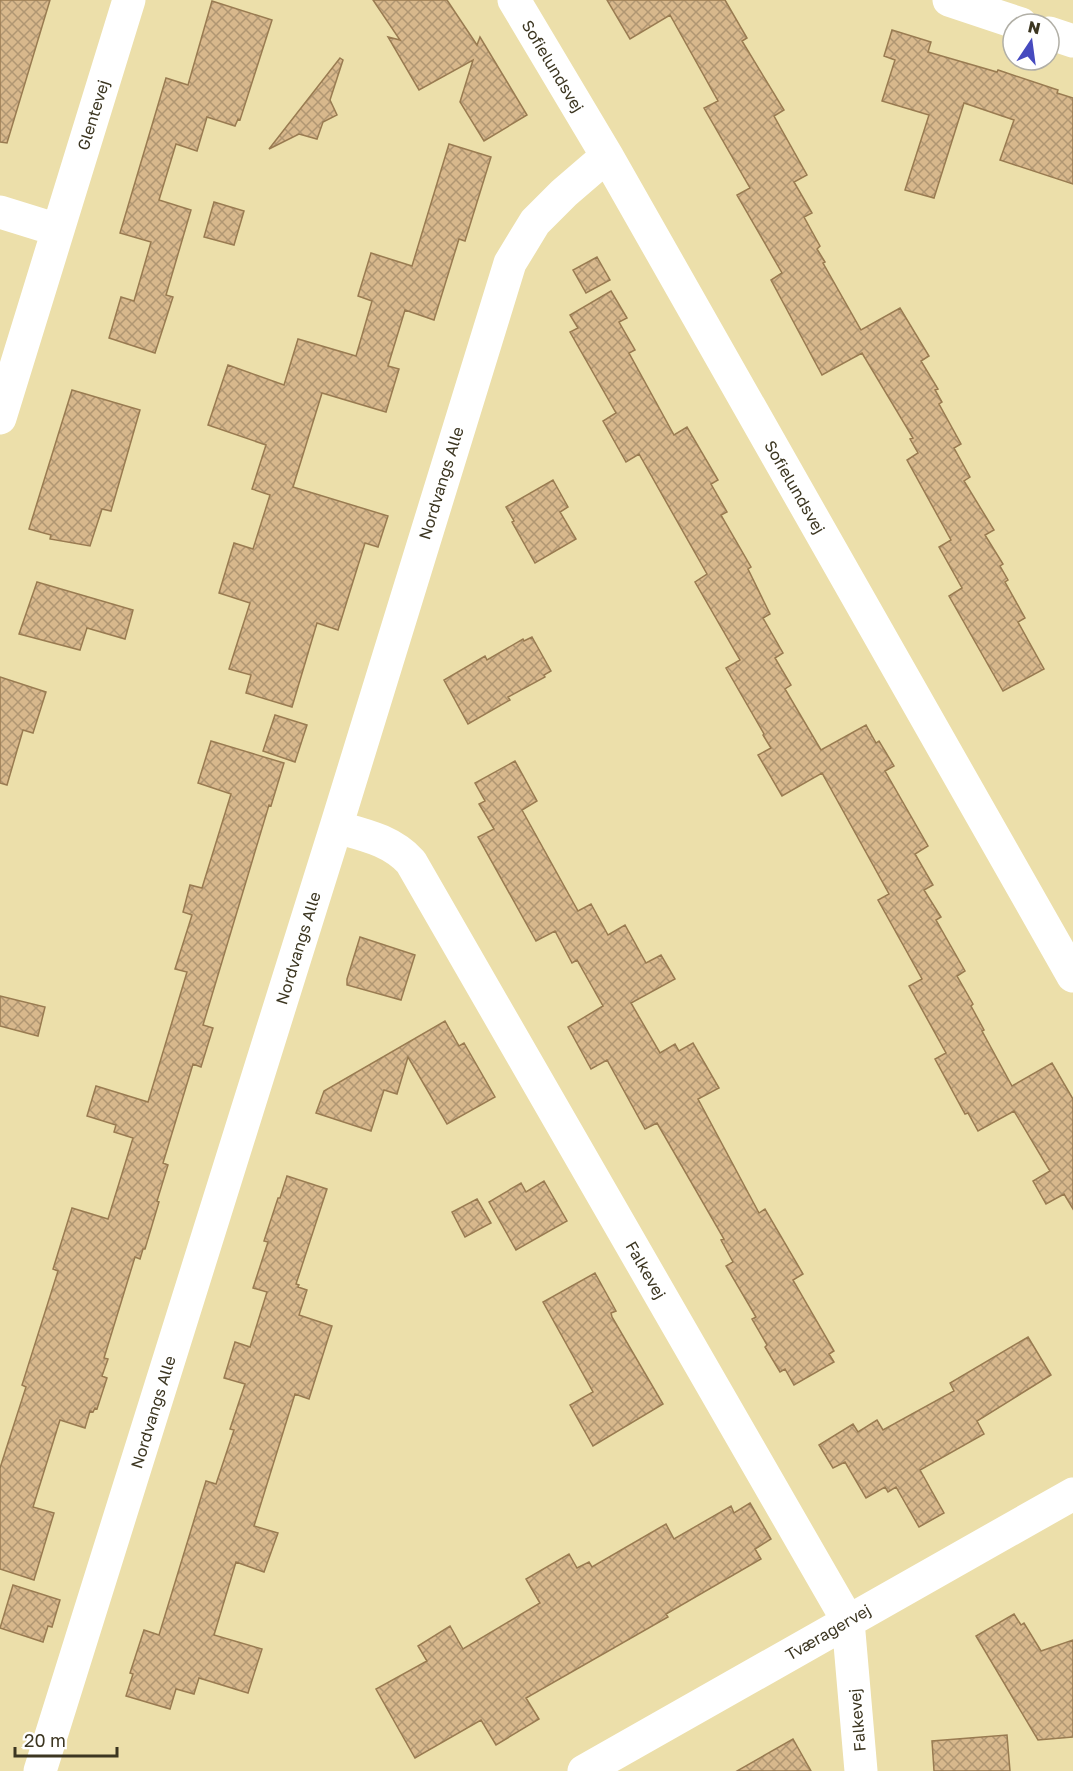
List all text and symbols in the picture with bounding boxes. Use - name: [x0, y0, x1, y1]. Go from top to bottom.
- north arrow: [1001, 12, 1061, 72]
- street label: Sofielundsvej: [518, 16, 588, 116]
- text: N: [1026, 16, 1043, 38]
- street label: Glentevej: [73, 77, 113, 153]
- street label: Nordvangs Alle: [414, 424, 468, 542]
- street label: Sofielundsvej: [760, 437, 830, 537]
- street label: Nordvangs Alle: [271, 889, 325, 1007]
- street label: Falkevej: [622, 1238, 670, 1302]
- street label: Nordvangs Alle: [126, 1353, 180, 1471]
- street label: Tværagervej: [782, 1600, 874, 1664]
- street label: Falkevej: [844, 1688, 870, 1752]
- scale bar: [15, 1720, 117, 1758]
- text: 20 m: [24, 1729, 66, 1751]

